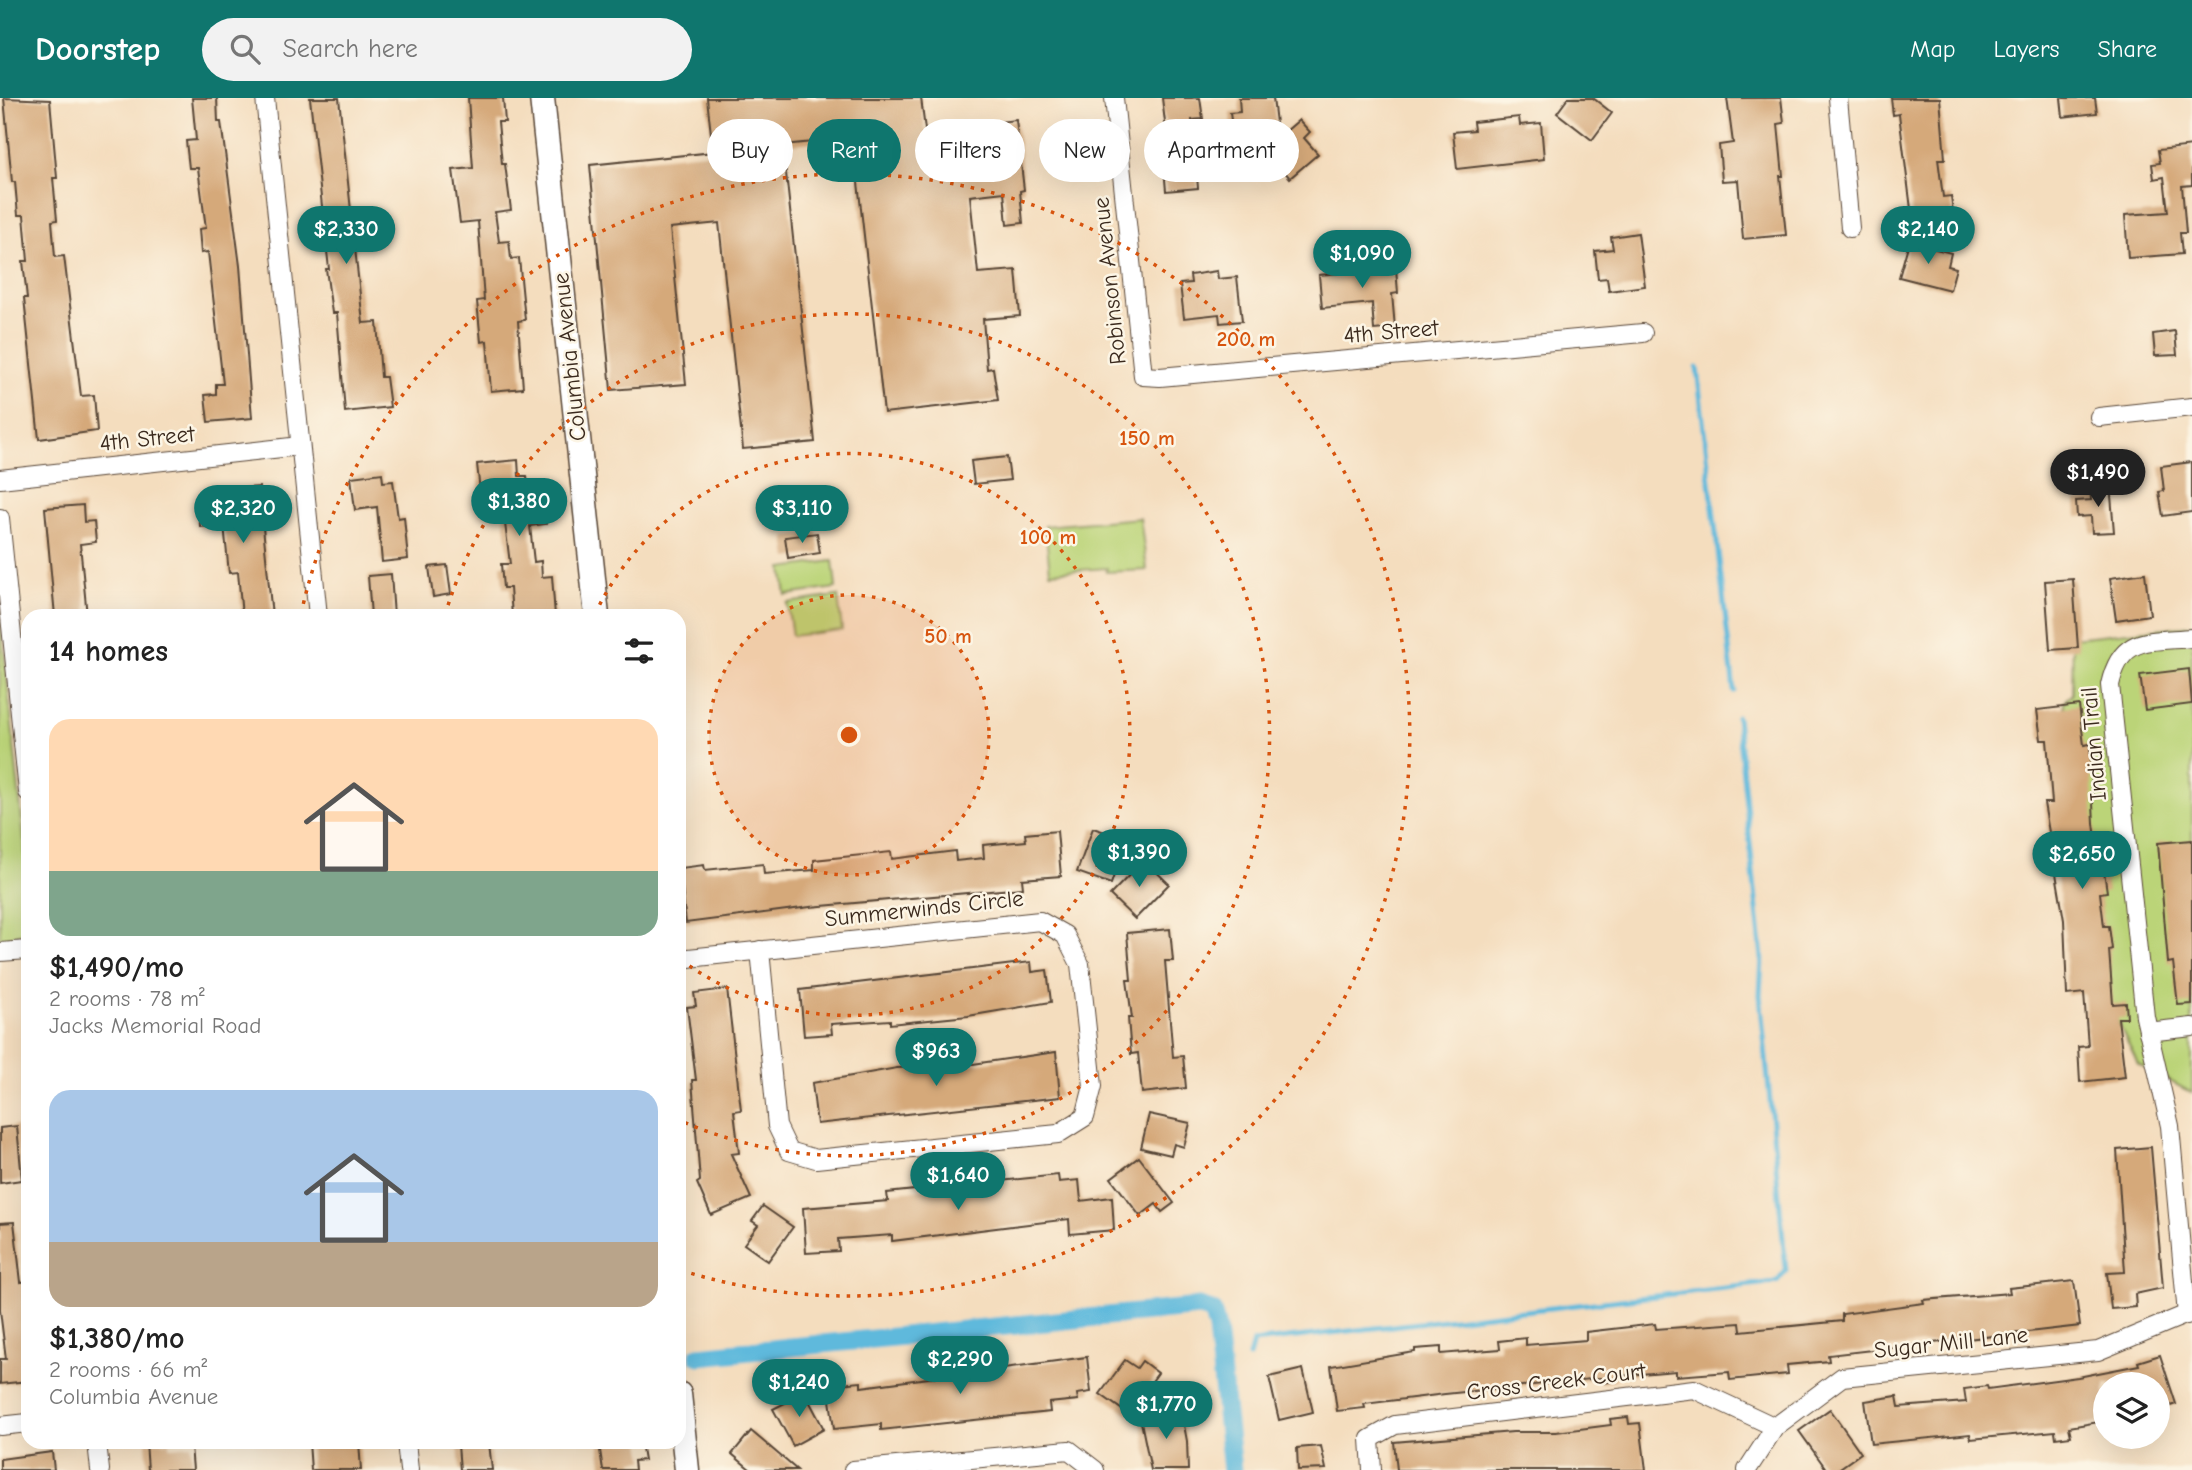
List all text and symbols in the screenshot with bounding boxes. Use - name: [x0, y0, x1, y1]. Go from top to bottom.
- search box: [202, 18, 692, 81]
- text: Doorstep: [35, 30, 160, 68]
- icon: search: [226, 30, 264, 68]
- text: Search here: [282, 34, 418, 64]
- text: Map: [1910, 35, 1956, 63]
- text: Layers: [1994, 35, 2059, 63]
- text: Share: [2097, 35, 2157, 63]
- chip: Buy: [707, 119, 793, 182]
- chip: Rent: [807, 119, 901, 182]
- chip: Filters: [915, 119, 1025, 182]
- chip: New: [1039, 119, 1130, 182]
- chip: Apartment: [1144, 119, 1299, 182]
- street label: Robinson Avenue: [1087, 196, 1132, 366]
- pin: $2,330: [289, 206, 403, 266]
- pin: $2,140: [1871, 206, 1985, 266]
- text: $2,330: [313, 215, 379, 242]
- text: $2,140: [1897, 215, 1959, 242]
- pin: $1,090: [1305, 230, 1419, 290]
- text: $1,090: [1329, 239, 1395, 266]
- street label: Columbia Avenue: [547, 271, 592, 443]
- street label: 4th Street: [1342, 314, 1441, 349]
- text: 200 m: [1217, 327, 1275, 351]
- street label: 4th Street: [98, 420, 197, 457]
- text: 150 m: [1119, 426, 1175, 450]
- pin: $1,490: [2041, 450, 2155, 509]
- text: $1,490: [2066, 458, 2130, 485]
- pin: $1,380: [462, 478, 576, 538]
- pin: $2,320: [186, 486, 300, 545]
- pin: $3,110: [745, 486, 859, 545]
- text: $1,380: [487, 487, 551, 514]
- text: $2,320: [210, 494, 276, 521]
- text: $3,110: [772, 494, 832, 521]
- text: 100 m: [1020, 525, 1076, 549]
- text: 50 m: [924, 624, 972, 648]
- icon: filters: [620, 632, 658, 670]
- text: 14 homes: [49, 634, 168, 669]
- street label: Indian Trail: [2075, 686, 2112, 802]
- centre of rings: [837, 723, 861, 747]
- icon: home: [291, 764, 417, 890]
- pin: $1,390: [1082, 830, 1196, 889]
- pin: $2,650: [2025, 832, 2139, 891]
- text: $1,390: [1107, 838, 1171, 865]
- text: $2,650: [2048, 840, 2116, 867]
- street label: Summerwinds Circle: [823, 885, 1025, 932]
- text: $1,490/mo: [49, 950, 184, 985]
- text: 2 rooms · 78 m²: [49, 985, 205, 1012]
- text: Jacks Memorial Road: [49, 1012, 261, 1039]
- pin: $963: [895, 1028, 977, 1088]
- text: $963: [911, 1037, 961, 1064]
- icon: home: [291, 1135, 417, 1261]
- pin: $1,640: [901, 1152, 1015, 1212]
- text: $1,640: [926, 1161, 990, 1188]
- text: $1,380/mo: [49, 1321, 184, 1356]
- street label: Sugar Mill Lane: [1873, 1321, 2029, 1364]
- pin: $2,290: [903, 1336, 1017, 1396]
- text: $2,290: [927, 1345, 993, 1372]
- text: 2 rooms · 66 m²: [49, 1356, 207, 1383]
- street label: Cross Creek Court: [1465, 1357, 1648, 1406]
- pin: $1,240: [742, 1360, 856, 1419]
- text: $1,240: [768, 1368, 830, 1395]
- map controls: [2093, 1372, 2170, 1449]
- button: layers: [2093, 1372, 2170, 1449]
- pin: $1,770: [1109, 1382, 1223, 1441]
- text: Columbia Avenue: [49, 1383, 218, 1410]
- text: $1,770: [1135, 1390, 1197, 1417]

